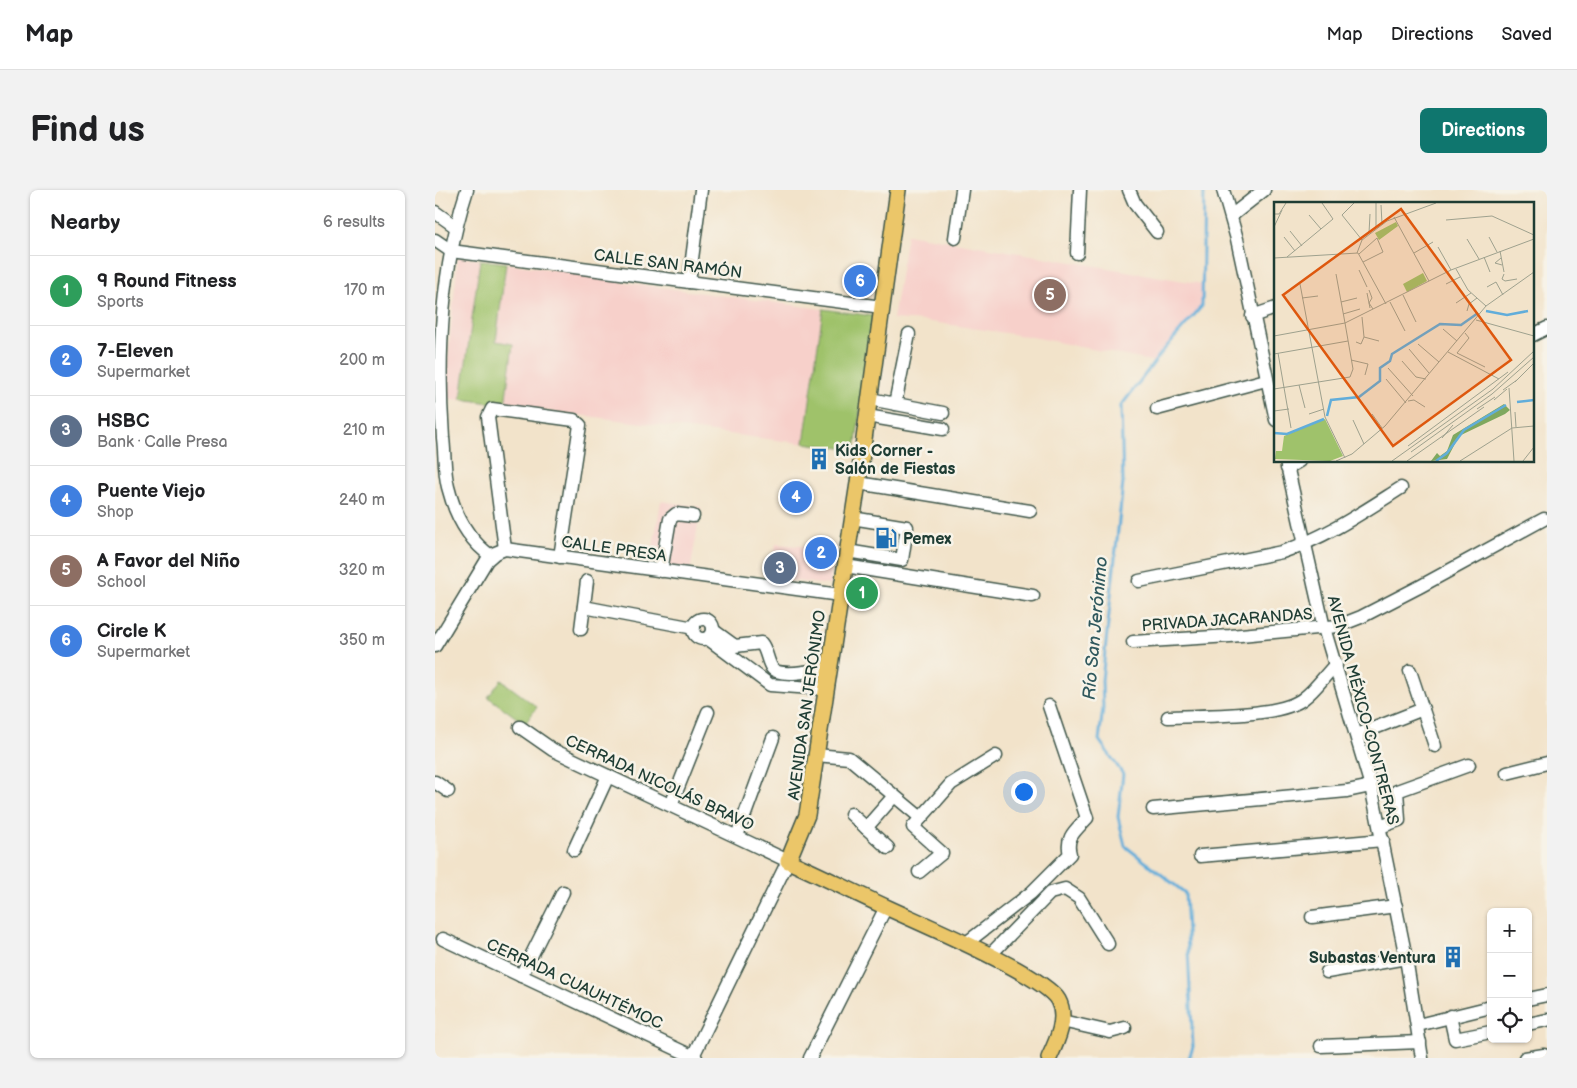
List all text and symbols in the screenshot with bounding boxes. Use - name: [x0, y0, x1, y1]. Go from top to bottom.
- text: Map: [25, 20, 73, 49]
- text: Map: [1327, 24, 1363, 45]
- text: Directions: [1391, 24, 1473, 45]
- text: Saved: [1501, 24, 1552, 45]
- button: Directions: [1420, 108, 1547, 153]
- text: Find us: [30, 109, 145, 152]
- inset map: [1274, 202, 1535, 462]
- text: Nearby: [50, 210, 120, 235]
- text: 6 results: [323, 213, 385, 232]
- street label: CALLE SAN RAMÓN: [593, 244, 743, 283]
- pin: 6: [844, 262, 876, 300]
- text: 9 Round Fitness: [97, 270, 237, 293]
- pin: 5: [1034, 276, 1066, 314]
- text: 1: [63, 281, 69, 300]
- text: 170 m: [344, 281, 385, 300]
- text: Sports: [97, 293, 144, 312]
- text: 7-Eleven: [97, 340, 174, 363]
- text: 2: [61, 351, 71, 370]
- text: 200 m: [339, 351, 385, 370]
- text: Supermarket: [97, 363, 190, 382]
- text: HSBC: [97, 410, 149, 433]
- text: 3: [61, 421, 71, 440]
- text: 210 m: [343, 421, 385, 440]
- text: Bank · Calle Presa: [97, 433, 228, 452]
- place label: Kids Corner - Salón de Fiestas: [835, 442, 956, 479]
- building icon: Kids Corner - Salón de Fiestas: [806, 446, 832, 472]
- pin: 4: [780, 478, 812, 516]
- text: Puente Viejo: [97, 480, 205, 503]
- text: 4: [61, 491, 71, 510]
- text: 240 m: [339, 491, 385, 510]
- text: Shop: [97, 503, 134, 522]
- fuel station icon: Pemex: [873, 525, 899, 551]
- place label: Pemex: [903, 530, 951, 549]
- street label: CALLE PRESA: [560, 533, 668, 566]
- pin: 2: [805, 534, 837, 572]
- pin: 3: [764, 549, 796, 587]
- text: A Favor del Niño: [97, 550, 240, 573]
- water label: Río San Jerónimo: [1079, 555, 1112, 701]
- text: 5: [61, 561, 71, 580]
- text: 320 m: [339, 561, 385, 580]
- text: School: [97, 573, 146, 592]
- pin: 1: [846, 574, 878, 612]
- street label: AVENIDA MÉXICO-CONTRERAS: [1323, 593, 1404, 827]
- street label: PRIVADA JACARANDAS: [1141, 605, 1313, 636]
- street label: AVENIDA SAN JERÓNIMO: [783, 609, 830, 801]
- text: Circle K: [97, 620, 166, 643]
- text: 6: [61, 631, 71, 650]
- text: 350 m: [339, 631, 385, 650]
- text: Supermarket: [97, 643, 190, 662]
- street label: CERRADA NICOLÁS BRAVO: [562, 729, 757, 835]
- your location: [1011, 779, 1037, 805]
- map controls: [1487, 908, 1532, 1043]
- button: +: [1487, 908, 1532, 953]
- street label: CERRADA CUAUHTÉMOC: [483, 933, 666, 1034]
- building icon: Subastas Ventura: [1440, 944, 1466, 970]
- place label: Subastas Ventura: [1309, 949, 1436, 968]
- button: −: [1487, 953, 1532, 998]
- button: locate: [1487, 998, 1532, 1043]

